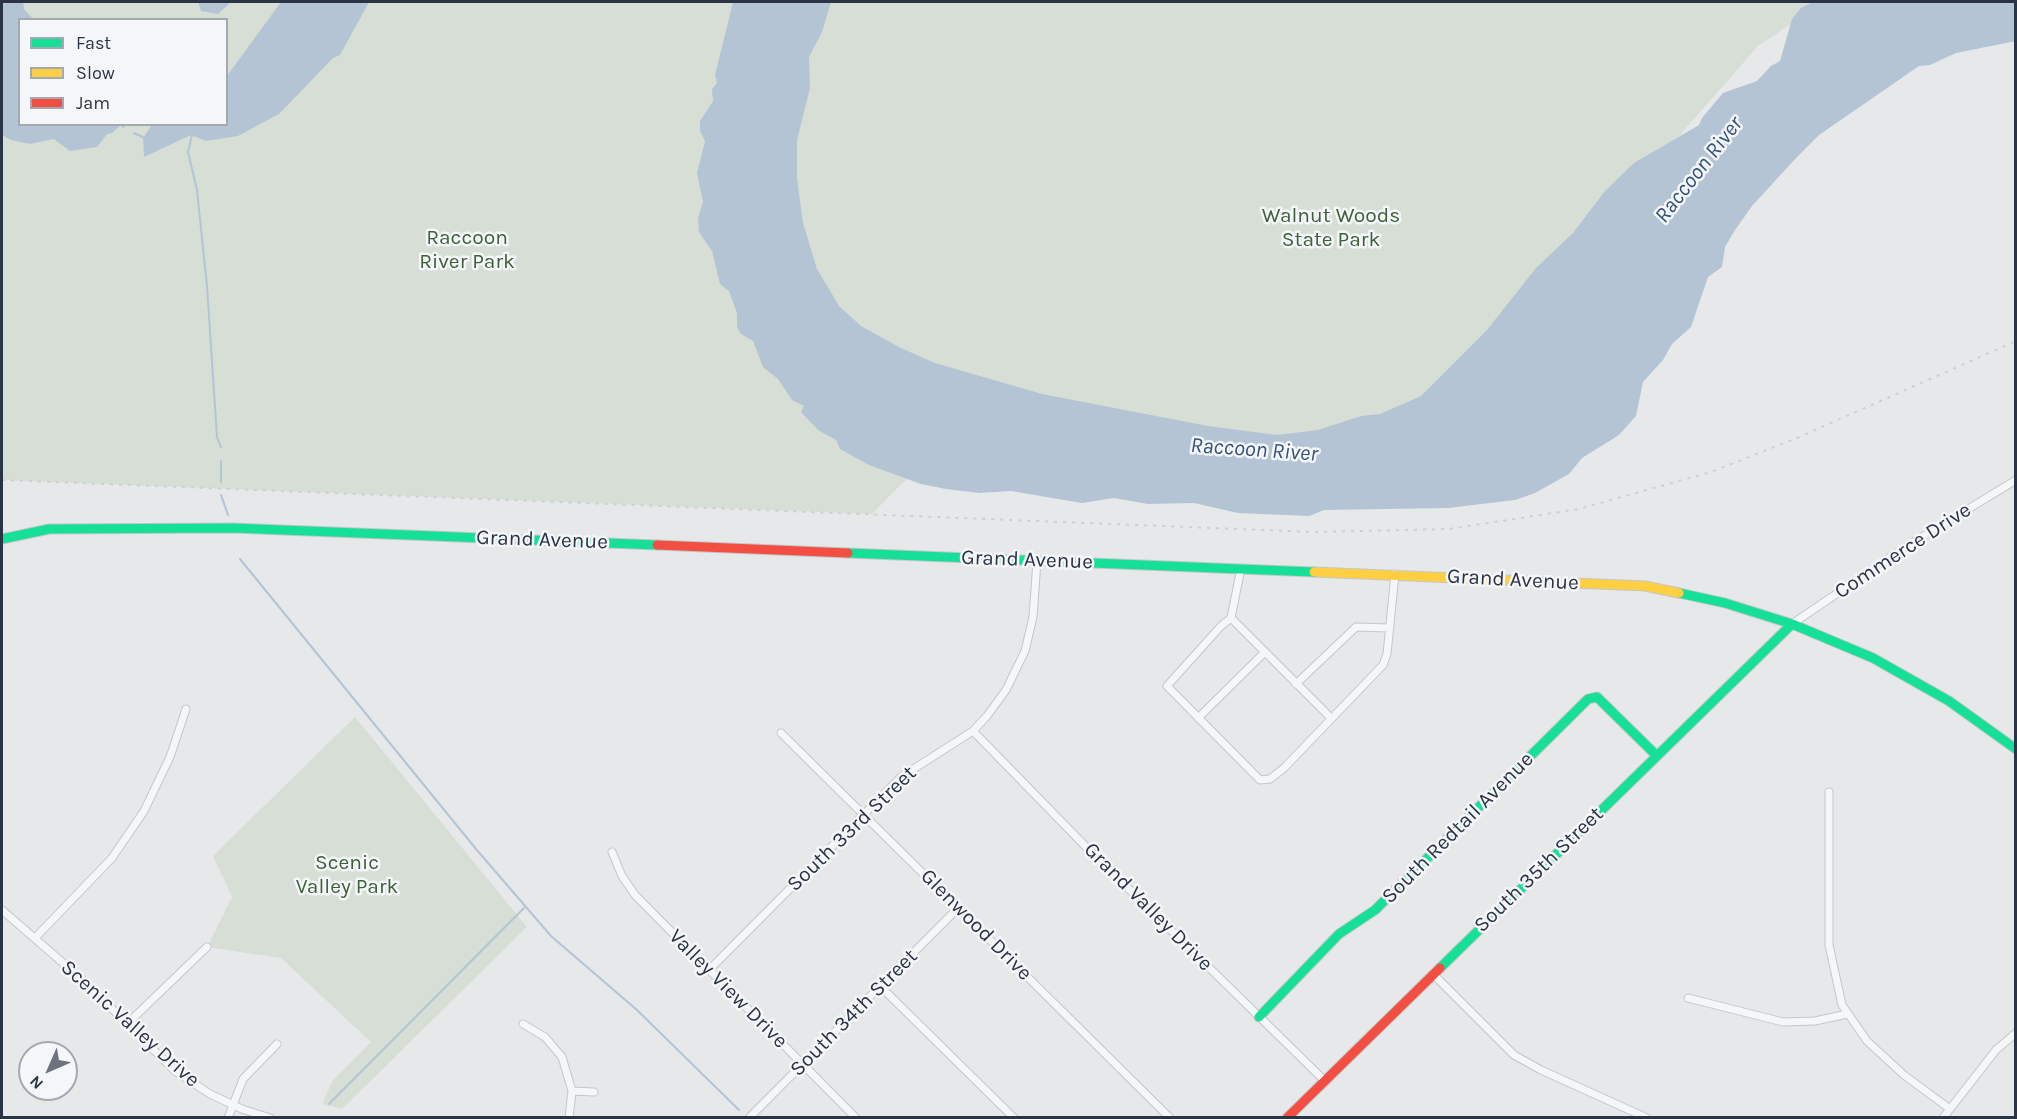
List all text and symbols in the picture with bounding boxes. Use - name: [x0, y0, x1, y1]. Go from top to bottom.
- legend: [18, 18, 228, 126]
- text: Fast: [76, 32, 111, 54]
- text: Slow: [76, 62, 115, 84]
- text: Jam: [76, 92, 110, 114]
- water label: Raccoon River: [1649, 112, 1749, 228]
- park label: Walnut Woods State Park: [1262, 203, 1400, 253]
- park label: Raccoon River Park: [419, 225, 515, 275]
- water label: Raccoon River: [1189, 432, 1319, 468]
- street label: Commerce Drive: [1830, 497, 1976, 605]
- street label: Grand Avenue: [476, 525, 608, 555]
- street label: Grand Avenue: [961, 545, 1093, 575]
- street label: Grand Avenue: [1446, 564, 1580, 596]
- street label: South Redtail Avenue: [1377, 747, 1539, 909]
- street label: South 33rd Street: [782, 761, 922, 897]
- street label: South 35th Street: [1469, 802, 1609, 938]
- street label: Grand Valley Drive: [1078, 837, 1218, 977]
- park label: Scenic Valley Park: [296, 850, 398, 900]
- street label: Glenwood Drive: [915, 864, 1037, 986]
- street label: Valley View Drive: [663, 924, 793, 1054]
- street label: South 34th Street: [785, 944, 923, 1082]
- street label: Scenic Valley Drive: [55, 955, 205, 1093]
- north arrow: [18, 1041, 78, 1101]
- text: N: [26, 1072, 47, 1093]

